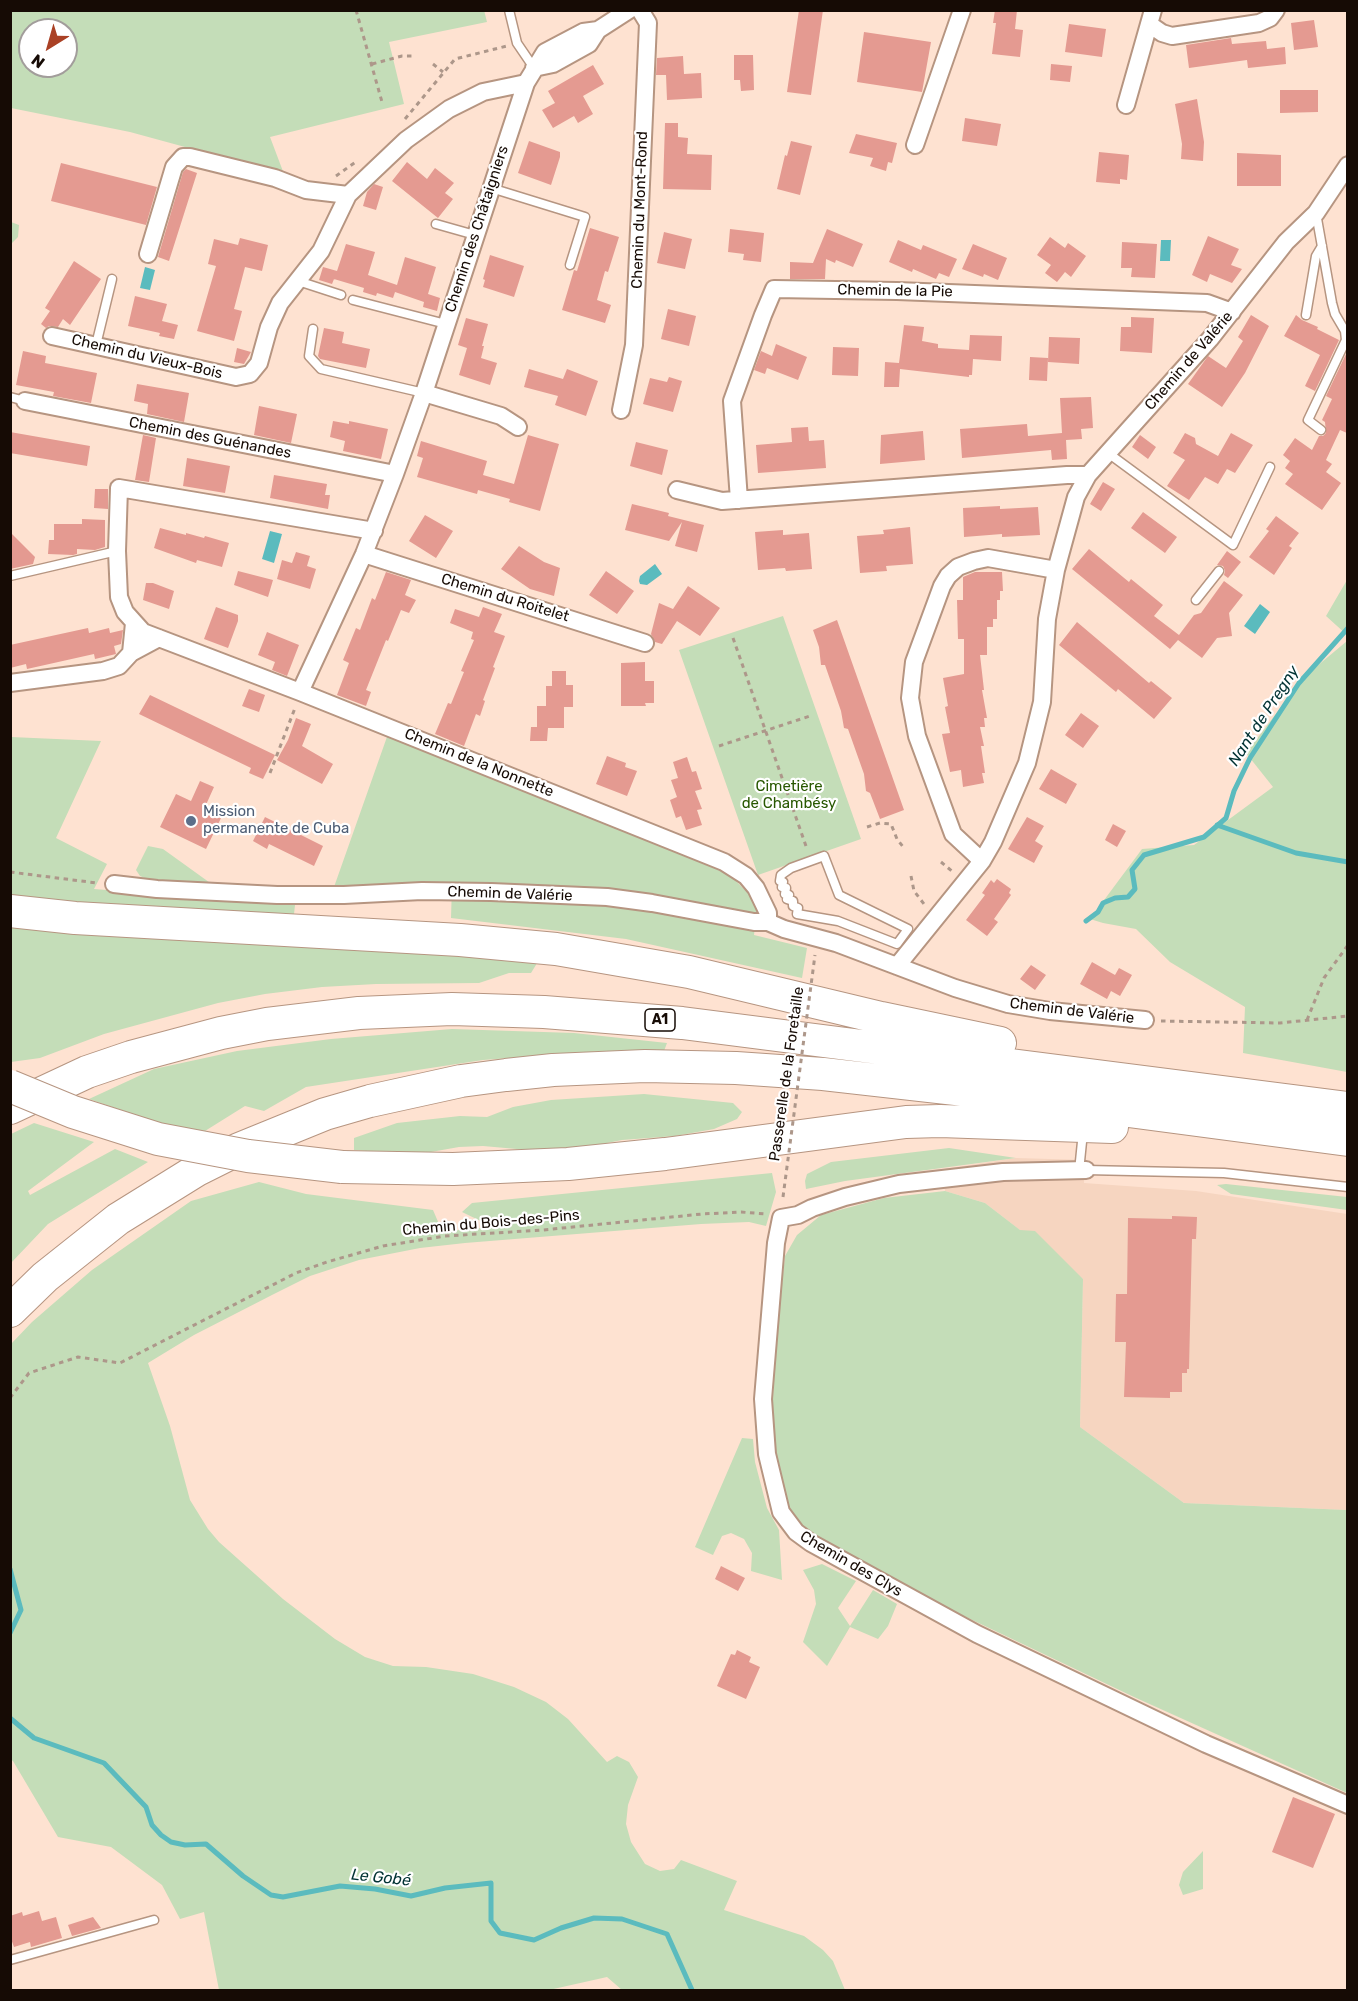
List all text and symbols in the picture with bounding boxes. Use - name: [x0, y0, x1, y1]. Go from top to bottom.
- north arrow: [18, 18, 78, 78]
- text: N: [28, 50, 48, 72]
- street label: Chemin du Mont-Rond: [628, 131, 652, 289]
- street label: Chemin des Châtaigniers: [441, 143, 513, 315]
- street label: Chemin de la Pie: [837, 281, 953, 301]
- street label: Chemin de Valérie: [1141, 308, 1237, 414]
- street label: Chemin du Vieux-Bois: [70, 331, 224, 383]
- street label: Chemin des Guénandes: [127, 413, 293, 463]
- street label: Chemin du Roitelet: [439, 570, 571, 626]
- water label: Nant de Pregny: [1224, 662, 1304, 770]
- street label: Chemin de la Nonnette: [402, 725, 556, 801]
- park label: Cimetière de Chambésy: [742, 778, 836, 813]
- place label: Mission permanente de Cuba: [203, 803, 349, 838]
- marker: Mission permanente de Cuba: [184, 814, 198, 828]
- street label: Chemin de Valérie: [447, 883, 573, 905]
- street label: Passerelle de la Foretaille: [766, 986, 808, 1162]
- street label: Chemin de Valérie: [1009, 994, 1135, 1028]
- road number: A1: [645, 1009, 675, 1031]
- street label: Chemin du Bois-des-Pins: [402, 1206, 580, 1240]
- street label: Chemin des Clys: [797, 1527, 905, 1601]
- water label: Le Gobé: [350, 1865, 412, 1891]

